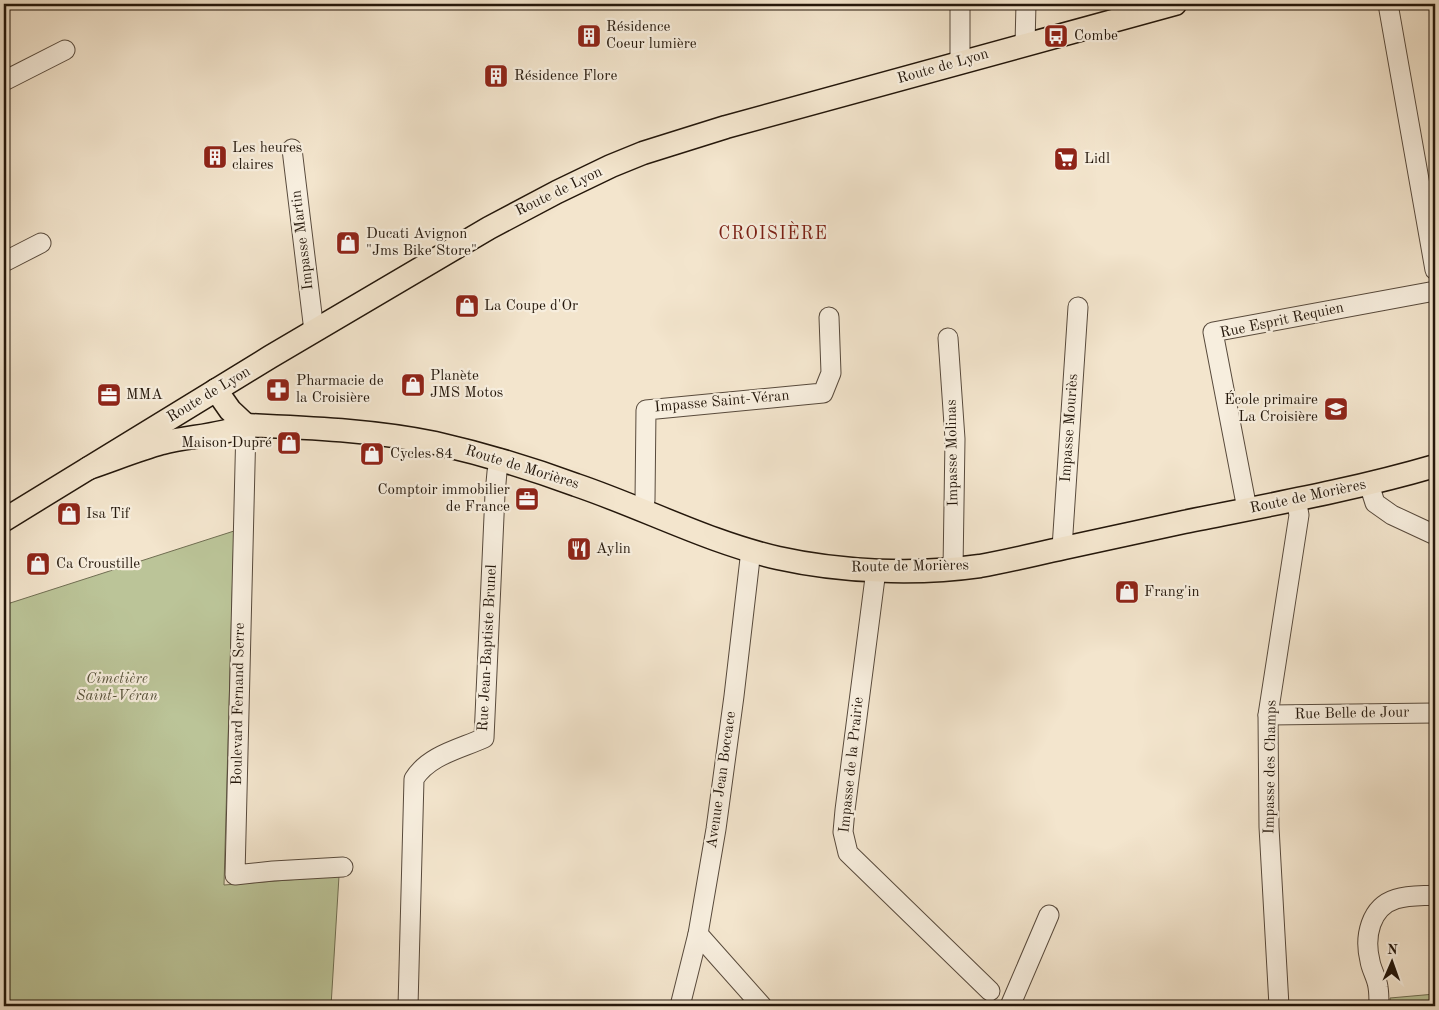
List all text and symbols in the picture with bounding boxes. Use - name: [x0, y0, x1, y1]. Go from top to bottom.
- place label: Résidence Coeur lumière: [606, 20, 697, 52]
- building icon: Résidence Coeur lumière: [576, 23, 602, 49]
- bus stop icon: Combe: [1043, 23, 1069, 49]
- place label: Combe: [1074, 29, 1118, 44]
- street label: Route de Lyon: [896, 47, 990, 87]
- building icon: Résidence Flore: [483, 63, 509, 89]
- place label: Résidence Flore: [514, 69, 617, 84]
- place label: Les heures claires: [232, 141, 302, 173]
- building icon: Les heures claires: [202, 144, 228, 170]
- supermarket icon: Lidl: [1053, 146, 1079, 172]
- place label: Lidl: [1084, 152, 1110, 167]
- street label: Route de Lyon: [513, 165, 605, 219]
- street label: Impasse Martin: [289, 189, 317, 291]
- district label: CROISIÈRE: [718, 221, 828, 243]
- place label: Ducati Avignon "Jms Bike Store": [366, 227, 477, 259]
- shop icon: Ducati Avignon "Jms Bike Store": [335, 230, 361, 256]
- shop icon: La Coupe d'Or: [454, 293, 480, 319]
- place label: La Coupe d'Or: [484, 299, 578, 314]
- street label: Rue Esprit Requien: [1219, 301, 1345, 341]
- street label: Route de Lyon: [165, 364, 253, 426]
- place label: Planète JMS Motos: [430, 369, 503, 401]
- shop icon: Planète JMS Motos: [400, 372, 426, 398]
- street label: Impasse Mouriès: [1059, 373, 1081, 483]
- place label: Pharmacie de la Croisière: [296, 374, 384, 406]
- pharmacy icon: Pharmacie de la Croisière: [265, 377, 291, 403]
- office icon: MMA: [96, 382, 122, 408]
- place label: MMA: [126, 388, 163, 403]
- street label: Impasse Saint-Véran: [654, 389, 790, 415]
- place label: École primaire La Croisière: [1224, 390, 1318, 425]
- school or university icon: École primaire La Croisière: [1323, 396, 1349, 422]
- street label: Impasse Molinas: [945, 399, 961, 507]
- shop icon: Maison Dupré: [276, 430, 302, 456]
- place label: Maison Dupré: [181, 436, 272, 451]
- shop icon: Cycles 84: [359, 441, 385, 467]
- street label: Route de Morières: [463, 444, 581, 492]
- place label: Cycles 84: [390, 447, 453, 462]
- street label: Route de Morières: [1249, 477, 1367, 517]
- place label: Comptoir immobilier de France: [378, 483, 510, 515]
- office icon: Comptoir immobilier de France: [514, 486, 540, 512]
- shop icon: Isa Tif: [56, 501, 82, 527]
- place label: Isa Tif: [86, 507, 131, 522]
- restaurant icon: Aylin: [566, 536, 592, 562]
- place label: Aylin: [596, 542, 631, 557]
- shop icon: Ca Croustille: [25, 551, 51, 577]
- place label: Ca Croustille: [56, 557, 140, 572]
- street label: Route de Morières: [851, 558, 969, 576]
- street label: Rue Jean-Baptiste Brunel: [476, 564, 500, 732]
- shop icon: Frang'in: [1114, 579, 1140, 605]
- place label: Frang'in: [1144, 585, 1200, 600]
- street label: Boulevard Fernand Serre: [230, 622, 248, 786]
- park label: Cimetière Saint-Véran: [76, 672, 158, 704]
- street label: Impasse de la Prairie: [837, 696, 867, 834]
- street label: Impasse des Champs: [1262, 700, 1280, 834]
- street label: Rue Belle de Jour: [1294, 705, 1410, 723]
- street label: Avenue Jean Boccace: [705, 710, 739, 850]
- north arrow: [1366, 938, 1416, 988]
- text: N: [1387, 943, 1398, 957]

